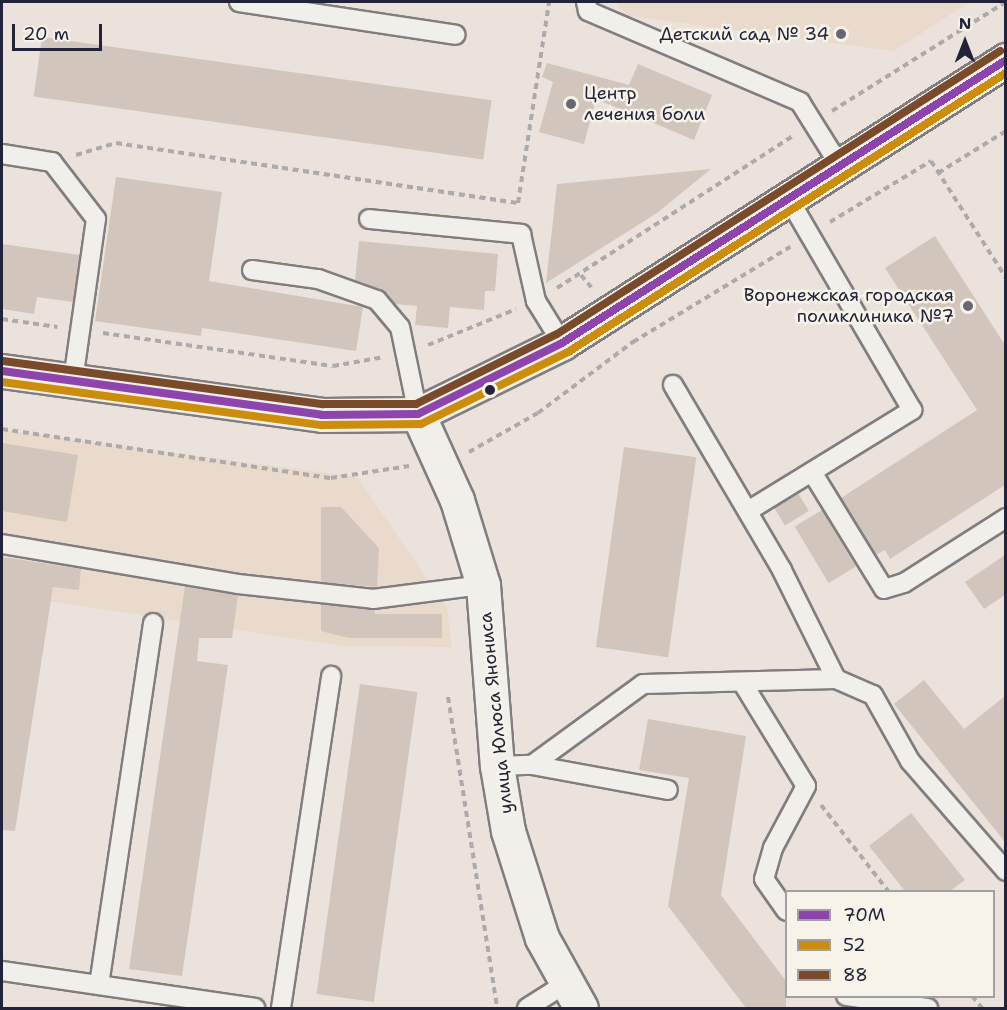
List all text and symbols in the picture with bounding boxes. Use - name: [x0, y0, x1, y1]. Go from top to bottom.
- scale bar: [15, 12, 105, 50]
- north arrow: [935, 12, 995, 72]
- text: N: [959, 13, 971, 34]
- text: 20 m: [23, 22, 69, 46]
- place label: Детский сад № 34: [660, 23, 829, 45]
- marker: Детский сад № 34: [834, 27, 848, 41]
- place label: Центр лечения боли: [584, 83, 705, 125]
- marker: Центр лечения боли: [562, 95, 580, 113]
- place label: Воронежская городская поликлиника №7: [744, 285, 954, 328]
- marker: Воронежская городская поликлиника №7: [959, 297, 977, 315]
- unlabelled marker: [484, 384, 496, 396]
- street label: улица Юлюса Янониса: [475, 611, 517, 815]
- legend: [785, 890, 995, 998]
- text: 70М: [843, 903, 885, 927]
- text: 52: [843, 933, 866, 957]
- text: 88: [843, 963, 868, 987]

